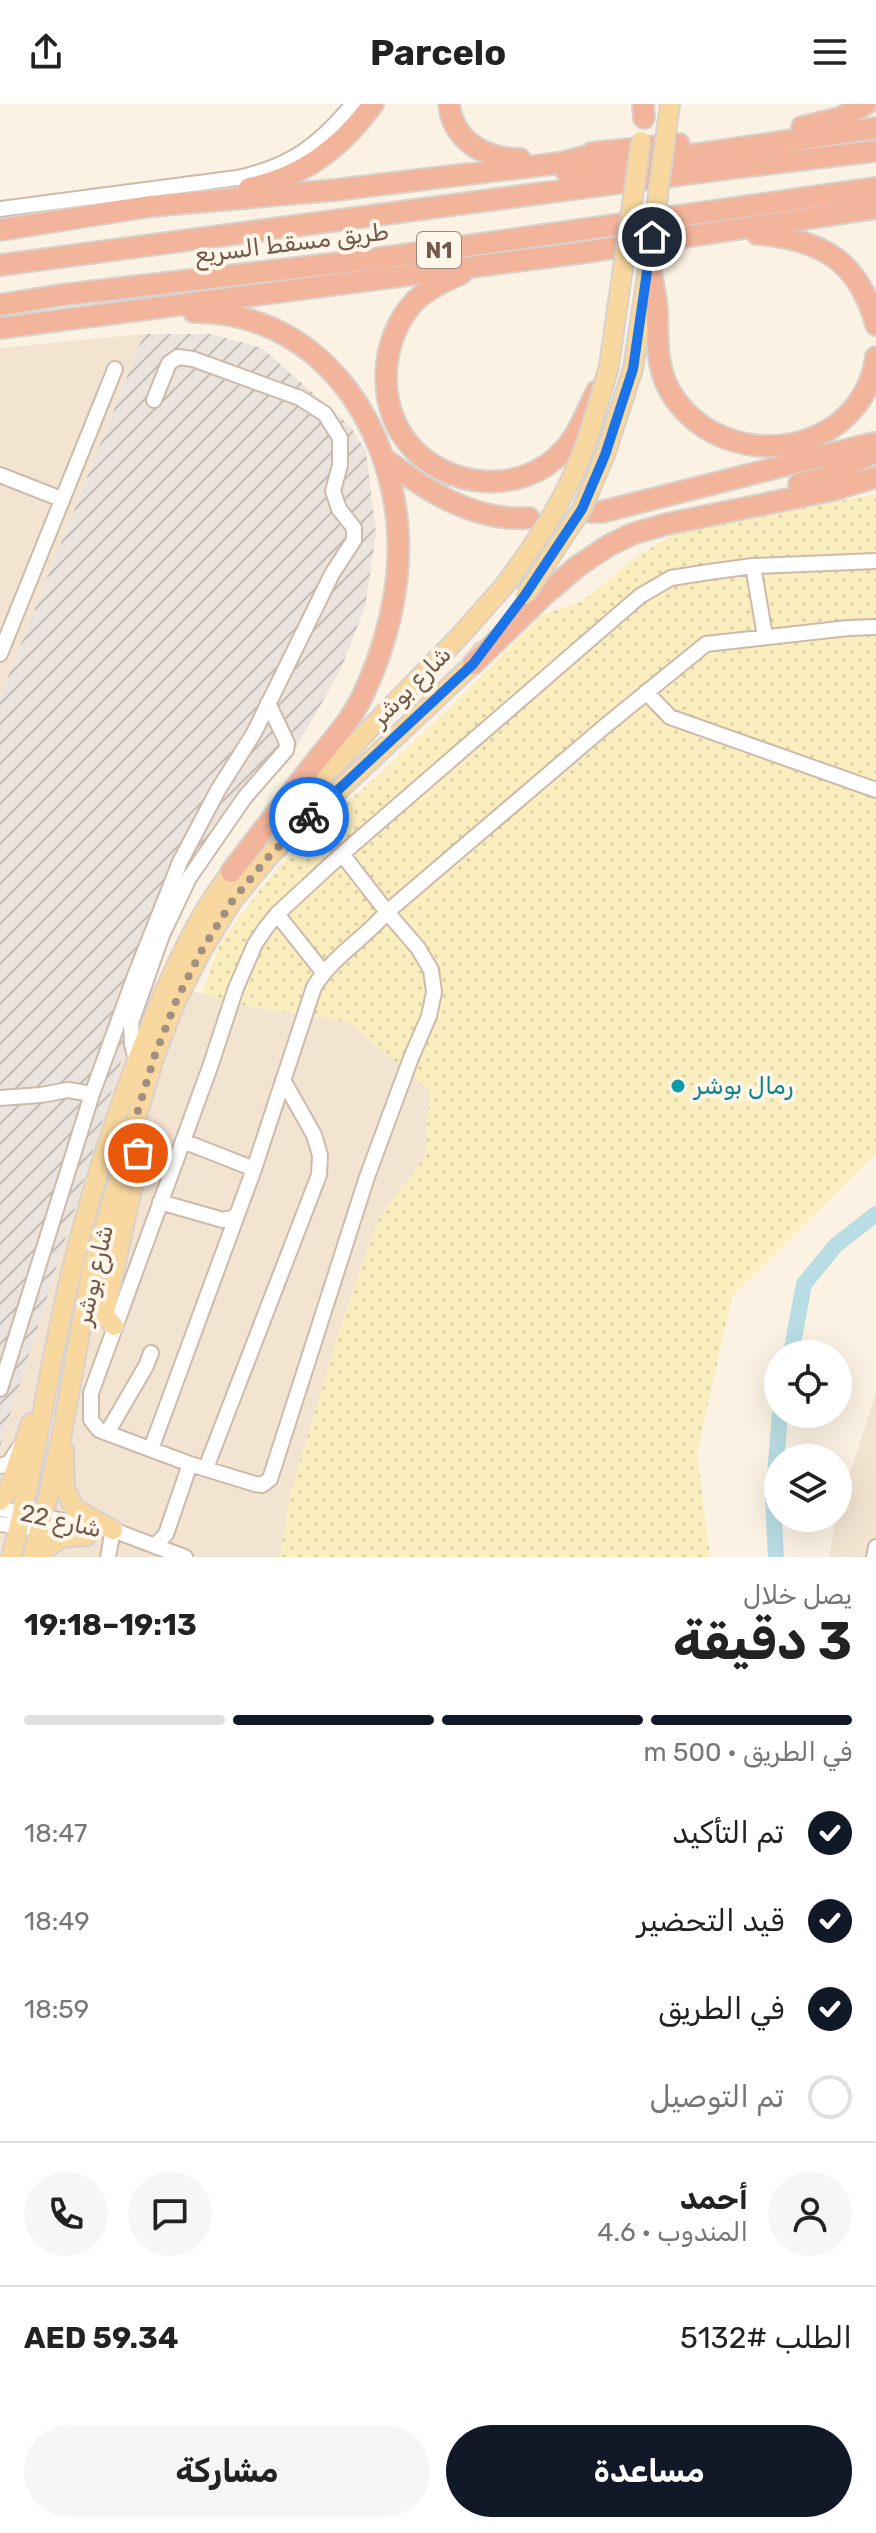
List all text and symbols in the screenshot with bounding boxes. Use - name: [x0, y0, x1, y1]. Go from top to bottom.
- icon: share: [24, 30, 68, 74]
- icon: menu: [808, 30, 852, 74]
- text: Parcelo: [370, 31, 506, 74]
- pin: [618, 203, 686, 271]
- icon: home: [630, 215, 674, 259]
- street label: طريق مسقط السريع: [194, 217, 391, 272]
- road number: N1: [417, 232, 461, 268]
- street label: شارع بوشر: [364, 640, 458, 735]
- courier: [269, 777, 349, 857]
- icon: bike: [287, 795, 331, 839]
- place label: رمال بوشر: [692, 1072, 793, 1100]
- marker: رمال بوشر: [669, 1077, 687, 1095]
- pin: [104, 1119, 172, 1187]
- icon: bag: [116, 1131, 160, 1175]
- street label: شارع بوشر: [68, 1222, 121, 1330]
- map controls: [764, 1340, 852, 1532]
- button: locate: [764, 1340, 852, 1428]
- button: layers: [764, 1444, 852, 1532]
- street label: شارع 22: [18, 1499, 104, 1545]
- text: يصل خلال: [743, 1580, 852, 1611]
- text: 19:13–19:18: [24, 1607, 197, 1643]
- text: 3 دقيقة: [673, 1610, 852, 1672]
- text: في الطريق · 500 m: [643, 1737, 852, 1768]
- icon: check: [808, 1811, 852, 1855]
- text: تم التأكيد: [672, 1815, 784, 1851]
- text: 18:47: [24, 1818, 87, 1849]
- icon: check: [808, 1899, 852, 1943]
- text: قيد التحضير: [637, 1903, 784, 1939]
- text: 18:49: [24, 1906, 90, 1937]
- icon: check: [808, 1987, 852, 2031]
- text: في الطريق: [658, 1991, 784, 2027]
- text: 18:59: [24, 1994, 89, 2025]
- text: تم التوصيل: [649, 2079, 784, 2115]
- button: phone: [24, 2172, 108, 2256]
- button: chat: [128, 2172, 212, 2256]
- button: person: [768, 2172, 852, 2256]
- text: أحمد: [680, 2181, 748, 2217]
- text: المندوب · 4.6: [597, 2217, 748, 2248]
- text: AED 59.34: [24, 2320, 178, 2356]
- text: الطلب #5132: [680, 2320, 852, 2356]
- button: مشاركة: [24, 2425, 430, 2517]
- button: مساعدة: [446, 2425, 852, 2517]

